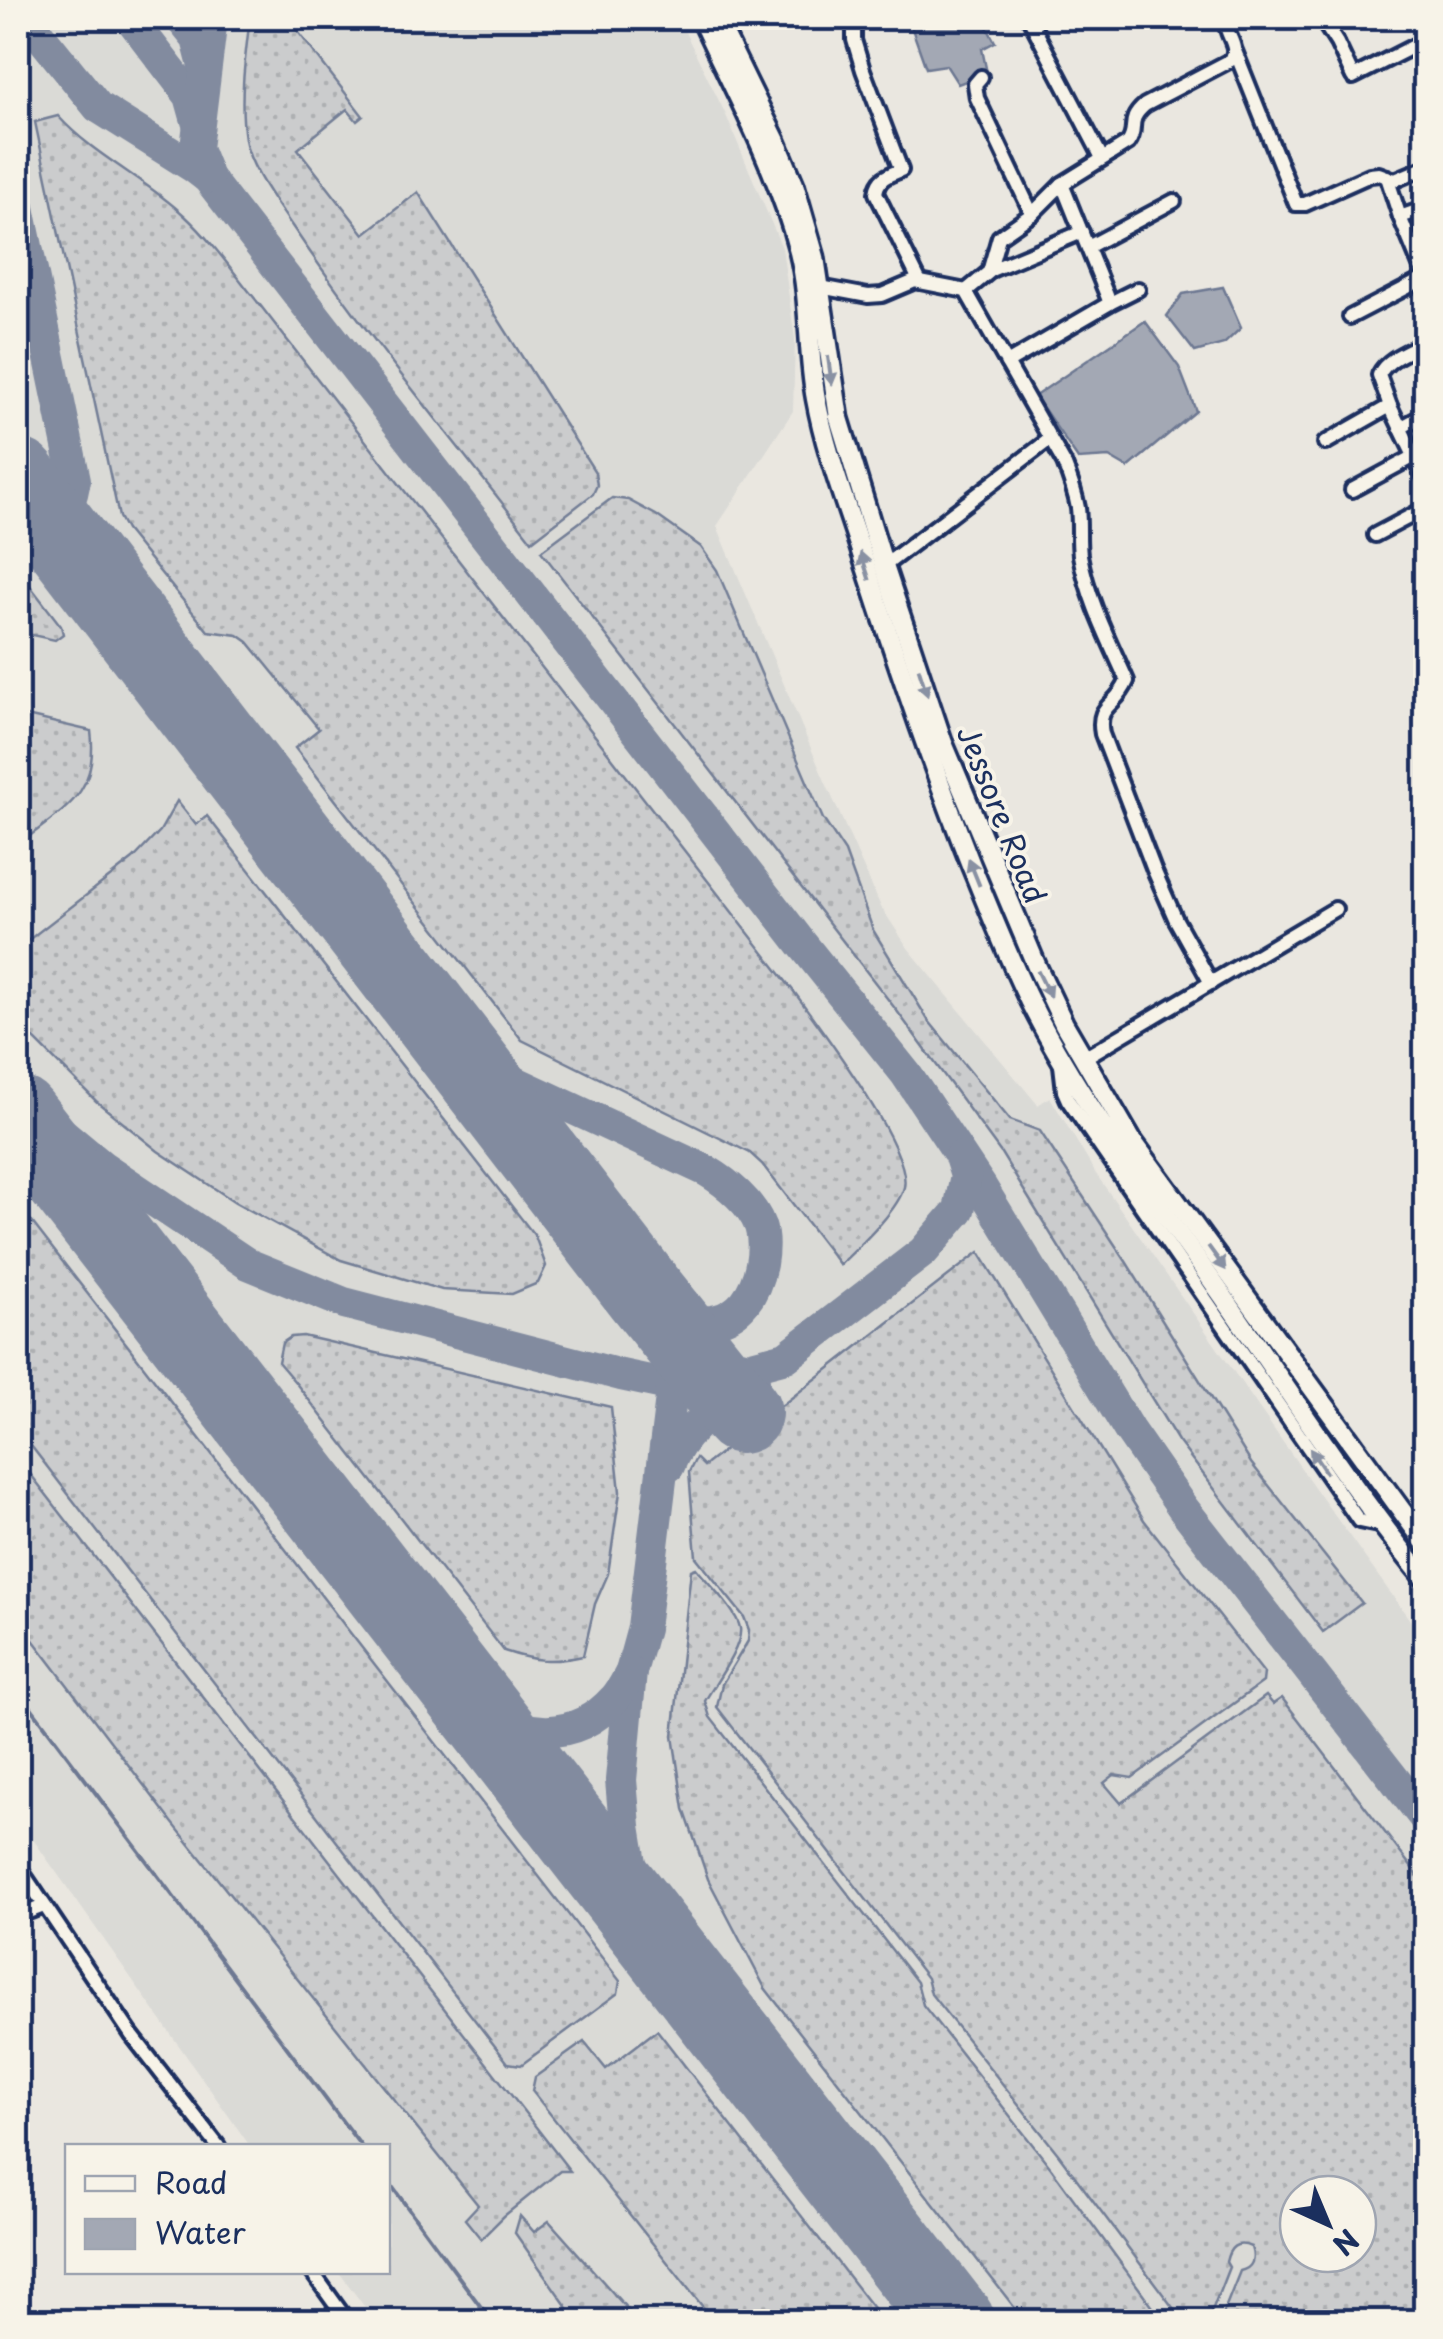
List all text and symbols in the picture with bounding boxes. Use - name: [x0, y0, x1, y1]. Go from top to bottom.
- one-way arrow: [823, 356, 839, 388]
- one-way arrow: [857, 551, 872, 581]
- one-way arrow: [916, 668, 931, 698]
- street label: Jessore Road: [947, 718, 1059, 910]
- one-way arrow: [966, 857, 982, 887]
- one-way arrow: [1036, 969, 1053, 998]
- one-way arrow: [1207, 1245, 1227, 1271]
- one-way arrow: [1309, 1447, 1328, 1474]
- legend: [65, 2144, 390, 2274]
- text: Road: [155, 2159, 228, 2204]
- north arrow: [1278, 2174, 1378, 2274]
- text: Water: [155, 2209, 246, 2254]
- text: N: [1323, 2220, 1369, 2266]

